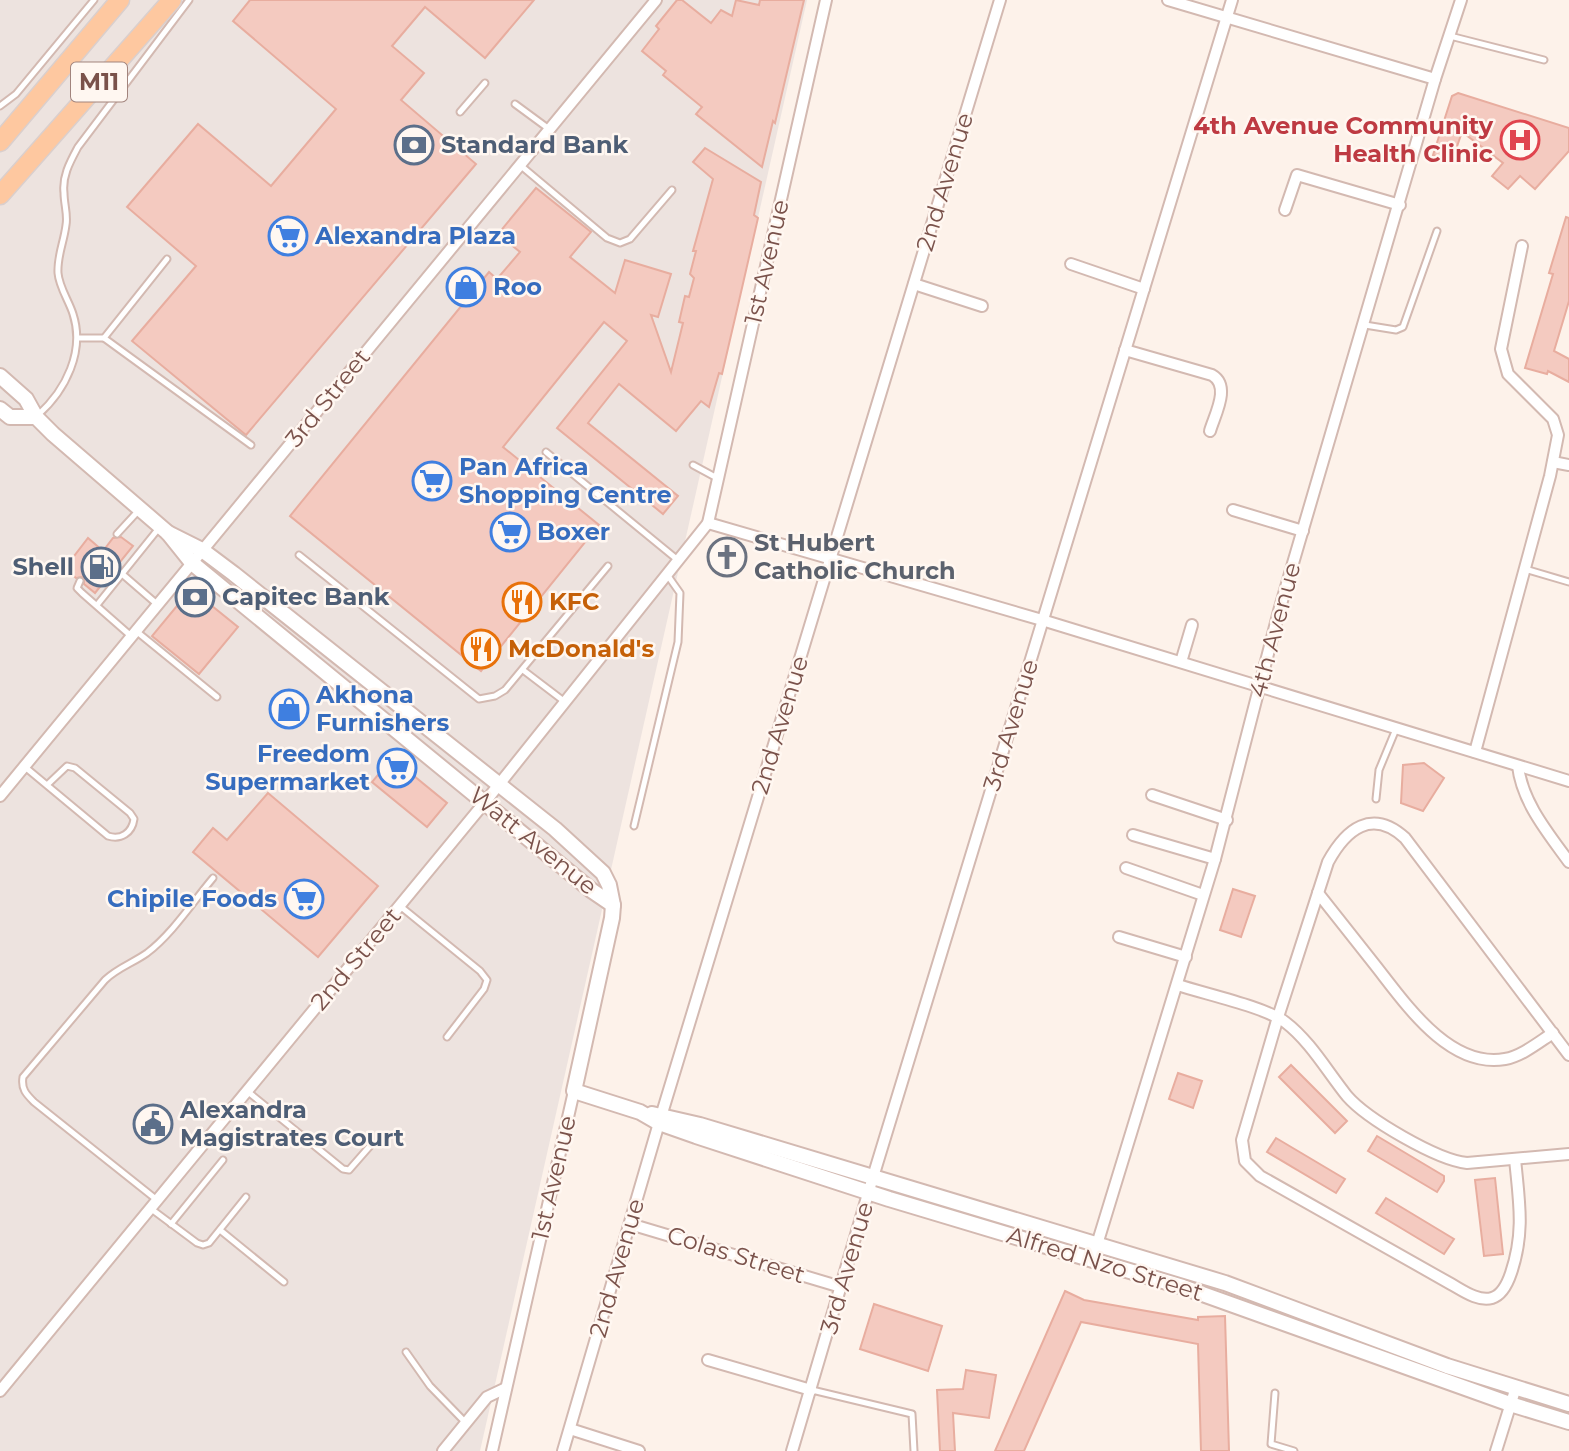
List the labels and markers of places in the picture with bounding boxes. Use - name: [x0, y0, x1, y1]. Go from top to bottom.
- place label: 4th Avenue Community Health Clinic: [1193, 111, 1494, 168]
- hospital icon: 4th Avenue Community Health Clinic: [1499, 119, 1541, 161]
- bank icon: Standard Bank: [393, 124, 435, 166]
- place label: Standard Bank: [441, 130, 629, 159]
- supermarket icon: Alexandra Plaza: [267, 215, 309, 257]
- place label: Alexandra Plaza: [314, 221, 516, 250]
- shop icon: Roo: [445, 266, 487, 308]
- place label: Roo: [493, 272, 542, 301]
- place label: Pan Africa Shopping Centre: [459, 452, 672, 509]
- supermarket icon: Pan Africa Shopping Centre: [411, 460, 453, 502]
- supermarket icon: Boxer: [489, 511, 531, 553]
- place label: Boxer: [537, 517, 610, 546]
- place label: St Hubert Catholic Church: [754, 528, 956, 585]
- church icon: St Hubert Catholic Church: [706, 536, 748, 578]
- fuel station icon: Shell: [80, 546, 122, 588]
- place label: Shell: [12, 552, 74, 581]
- bank icon: Capitec Bank: [174, 576, 216, 618]
- restaurant icon: KFC: [501, 581, 543, 623]
- place label: Capitec Bank: [222, 582, 390, 611]
- place label: KFC: [549, 587, 599, 616]
- restaurant icon: McDonald's: [460, 628, 502, 670]
- place label: McDonald's: [508, 634, 654, 663]
- place label: Akhona Furnishers: [315, 680, 449, 737]
- shop icon: Akhona Furnishers: [268, 688, 310, 730]
- place label: Freedom Supermarket: [205, 739, 371, 796]
- supermarket icon: Freedom Supermarket: [376, 747, 418, 789]
- supermarket icon: Chipile Foods: [283, 878, 325, 920]
- place label: Chipile Foods: [107, 884, 277, 913]
- place label: Alexandra Magistrates Court: [179, 1095, 405, 1152]
- public building icon: Alexandra Magistrates Court: [132, 1103, 174, 1145]

